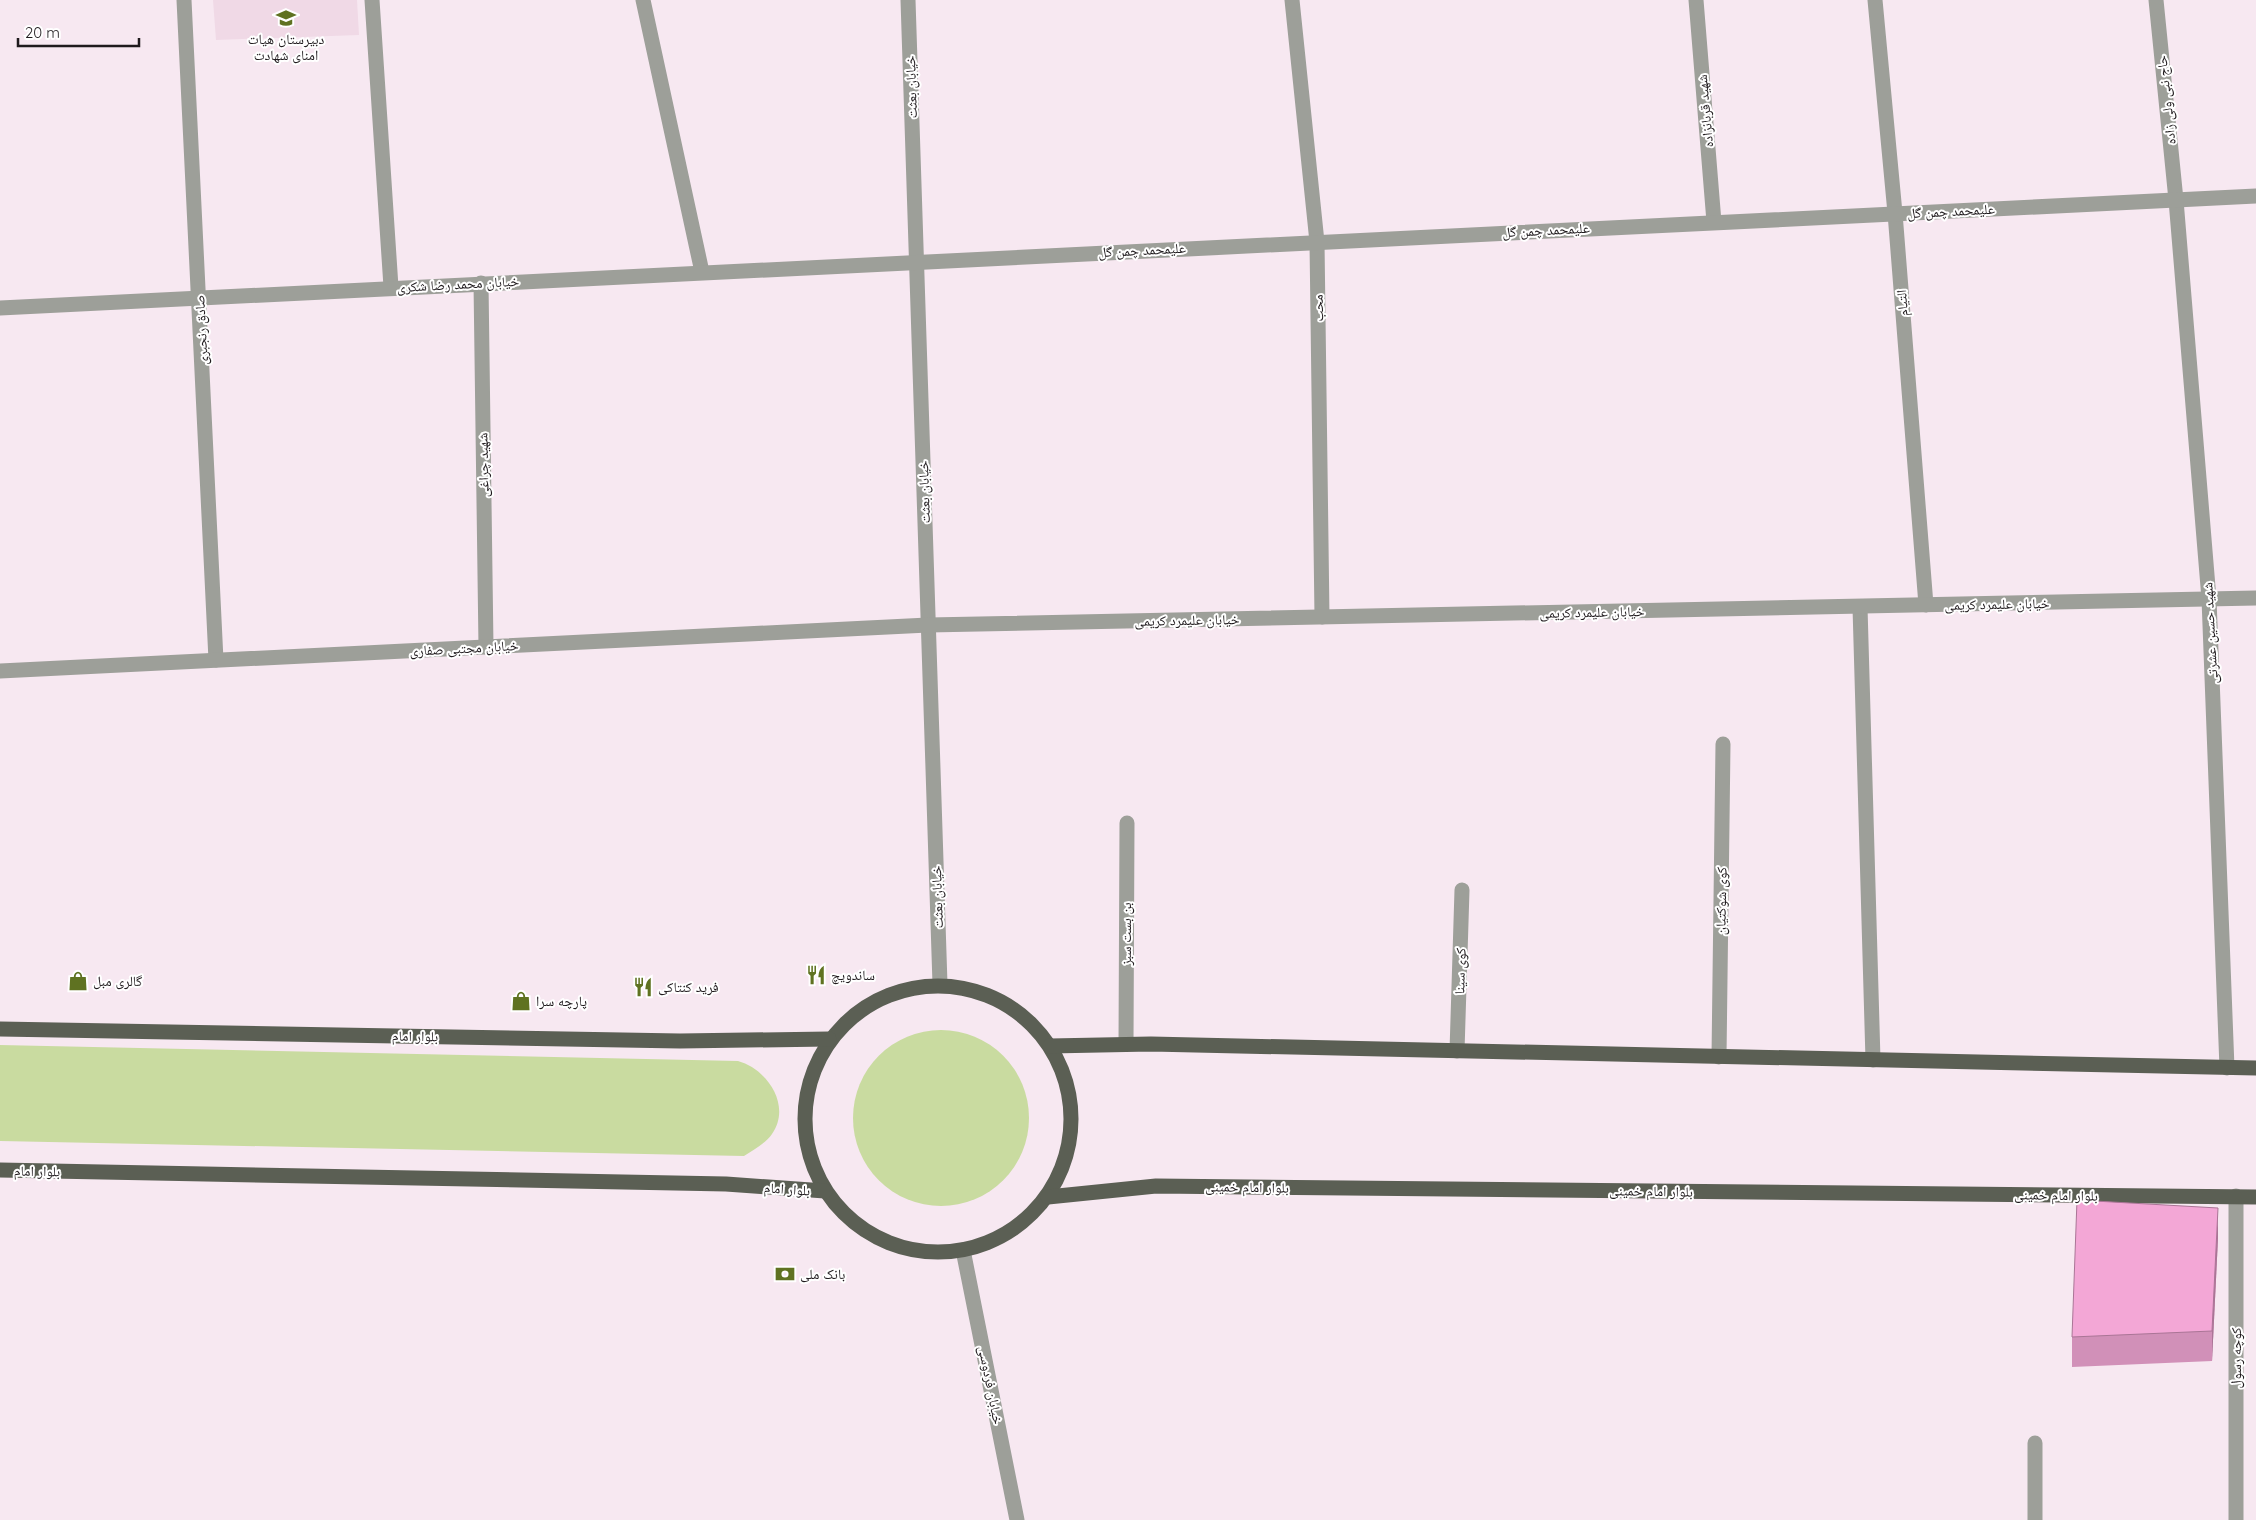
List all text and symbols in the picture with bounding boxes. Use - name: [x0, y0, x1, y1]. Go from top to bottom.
- school or university icon: دبیرستان هیات امنای شهادت: [275, 7, 297, 29]
- scale bar: [18, 15, 139, 47]
- text: 20 m: [25, 23, 60, 42]
- place label: دبیرستان هیات امنای شهادت: [248, 30, 325, 64]
- street label: حاج نبی ولی زاده: [2152, 54, 2181, 146]
- street label: خیابان بعثت: [901, 55, 921, 119]
- street label: شهید قربانزاده: [1693, 74, 1717, 148]
- street label: علیمحمد چمن گل: [1907, 200, 1995, 222]
- street label: علیمحمد چمن گل: [1502, 219, 1590, 241]
- street label: علیمحمد چمن گل: [1098, 239, 1186, 261]
- street label: خیابان محمد رضا شکری: [396, 272, 520, 296]
- street label: التیام: [1892, 289, 1913, 317]
- street label: صادق رنجبری: [190, 294, 212, 366]
- street label: محب: [1309, 294, 1327, 322]
- street label: شهید چراغی: [473, 433, 493, 497]
- street label: خیابان بعثت: [914, 460, 934, 524]
- street label: شهید حسین عشرتی: [2198, 582, 2222, 684]
- street label: خیابان علیمرد کریمی: [1944, 594, 2050, 614]
- street label: خیابان علیمرد کریمی: [1539, 602, 1645, 622]
- street label: خیابان علیمرد کریمی: [1134, 610, 1240, 630]
- street label: خیابان مجتبی صفاری: [409, 636, 519, 660]
- street label: خیابان بعثت: [927, 865, 947, 929]
- street label: کوی شوکتیان: [1711, 867, 1731, 935]
- street label: بن بست سبز: [1117, 902, 1135, 967]
- street label: کوی سینا: [1450, 947, 1470, 995]
- restaurant icon: ساندویچ: [805, 964, 827, 986]
- place label: ساندویچ: [831, 966, 875, 985]
- shop icon: گالری مبل: [67, 970, 89, 992]
- place label: گالری مبل: [93, 972, 142, 990]
- restaurant icon: فرید کنتاکی: [632, 976, 654, 998]
- place label: فرید کنتاکی: [658, 978, 719, 996]
- shop icon: پارچه سرا: [510, 990, 532, 1012]
- place label: پارچه سرا: [536, 992, 587, 1010]
- street label: بلوار امام: [392, 1027, 439, 1046]
- street label: بلوار امام: [14, 1162, 61, 1181]
- street label: بلوار امام خمینی: [1205, 1177, 1289, 1198]
- street label: بلوار امام: [763, 1178, 811, 1201]
- street label: بلوار امام خمینی: [1609, 1181, 1693, 1202]
- street label: بلوار امام خمینی: [2014, 1185, 2098, 1206]
- bank icon: بانک ملی: [774, 1263, 796, 1285]
- place label: بانک ملی: [800, 1265, 846, 1283]
- street label: کوچه رسول: [2227, 1327, 2245, 1388]
- street label: خیابان فردوسی: [975, 1344, 1007, 1426]

